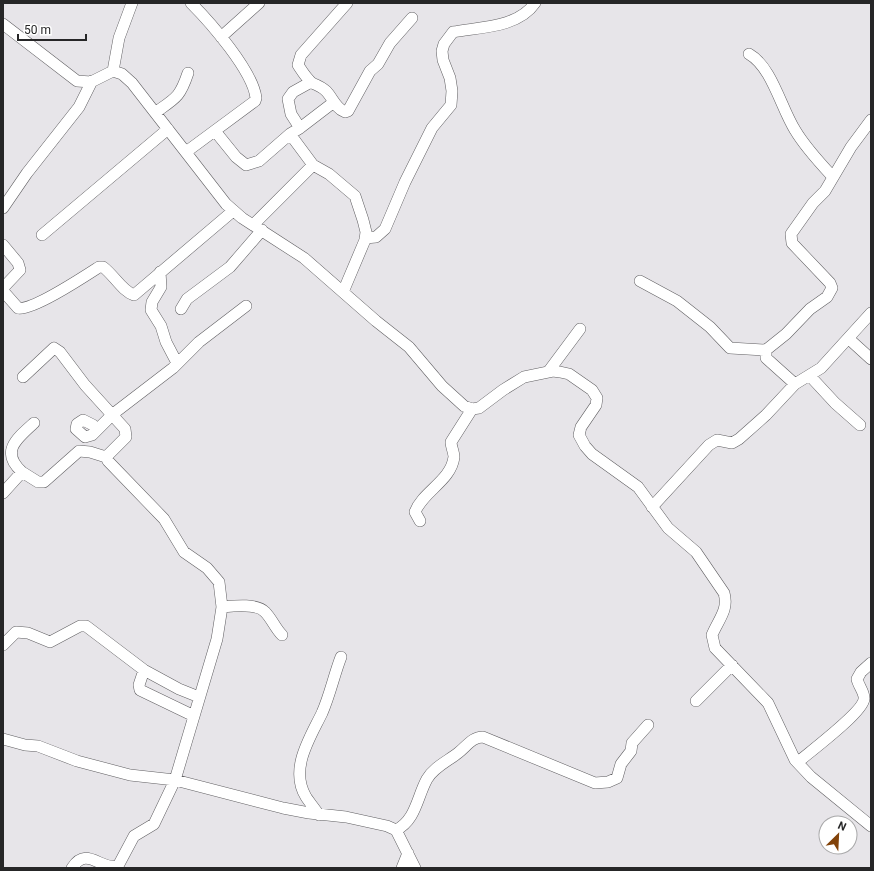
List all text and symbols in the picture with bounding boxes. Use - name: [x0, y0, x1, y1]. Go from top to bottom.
- scale bar: [18, 16, 86, 42]
- text: 50 m: [24, 23, 51, 37]
- north arrow: [818, 815, 858, 855]
- text: N: [836, 819, 848, 834]

